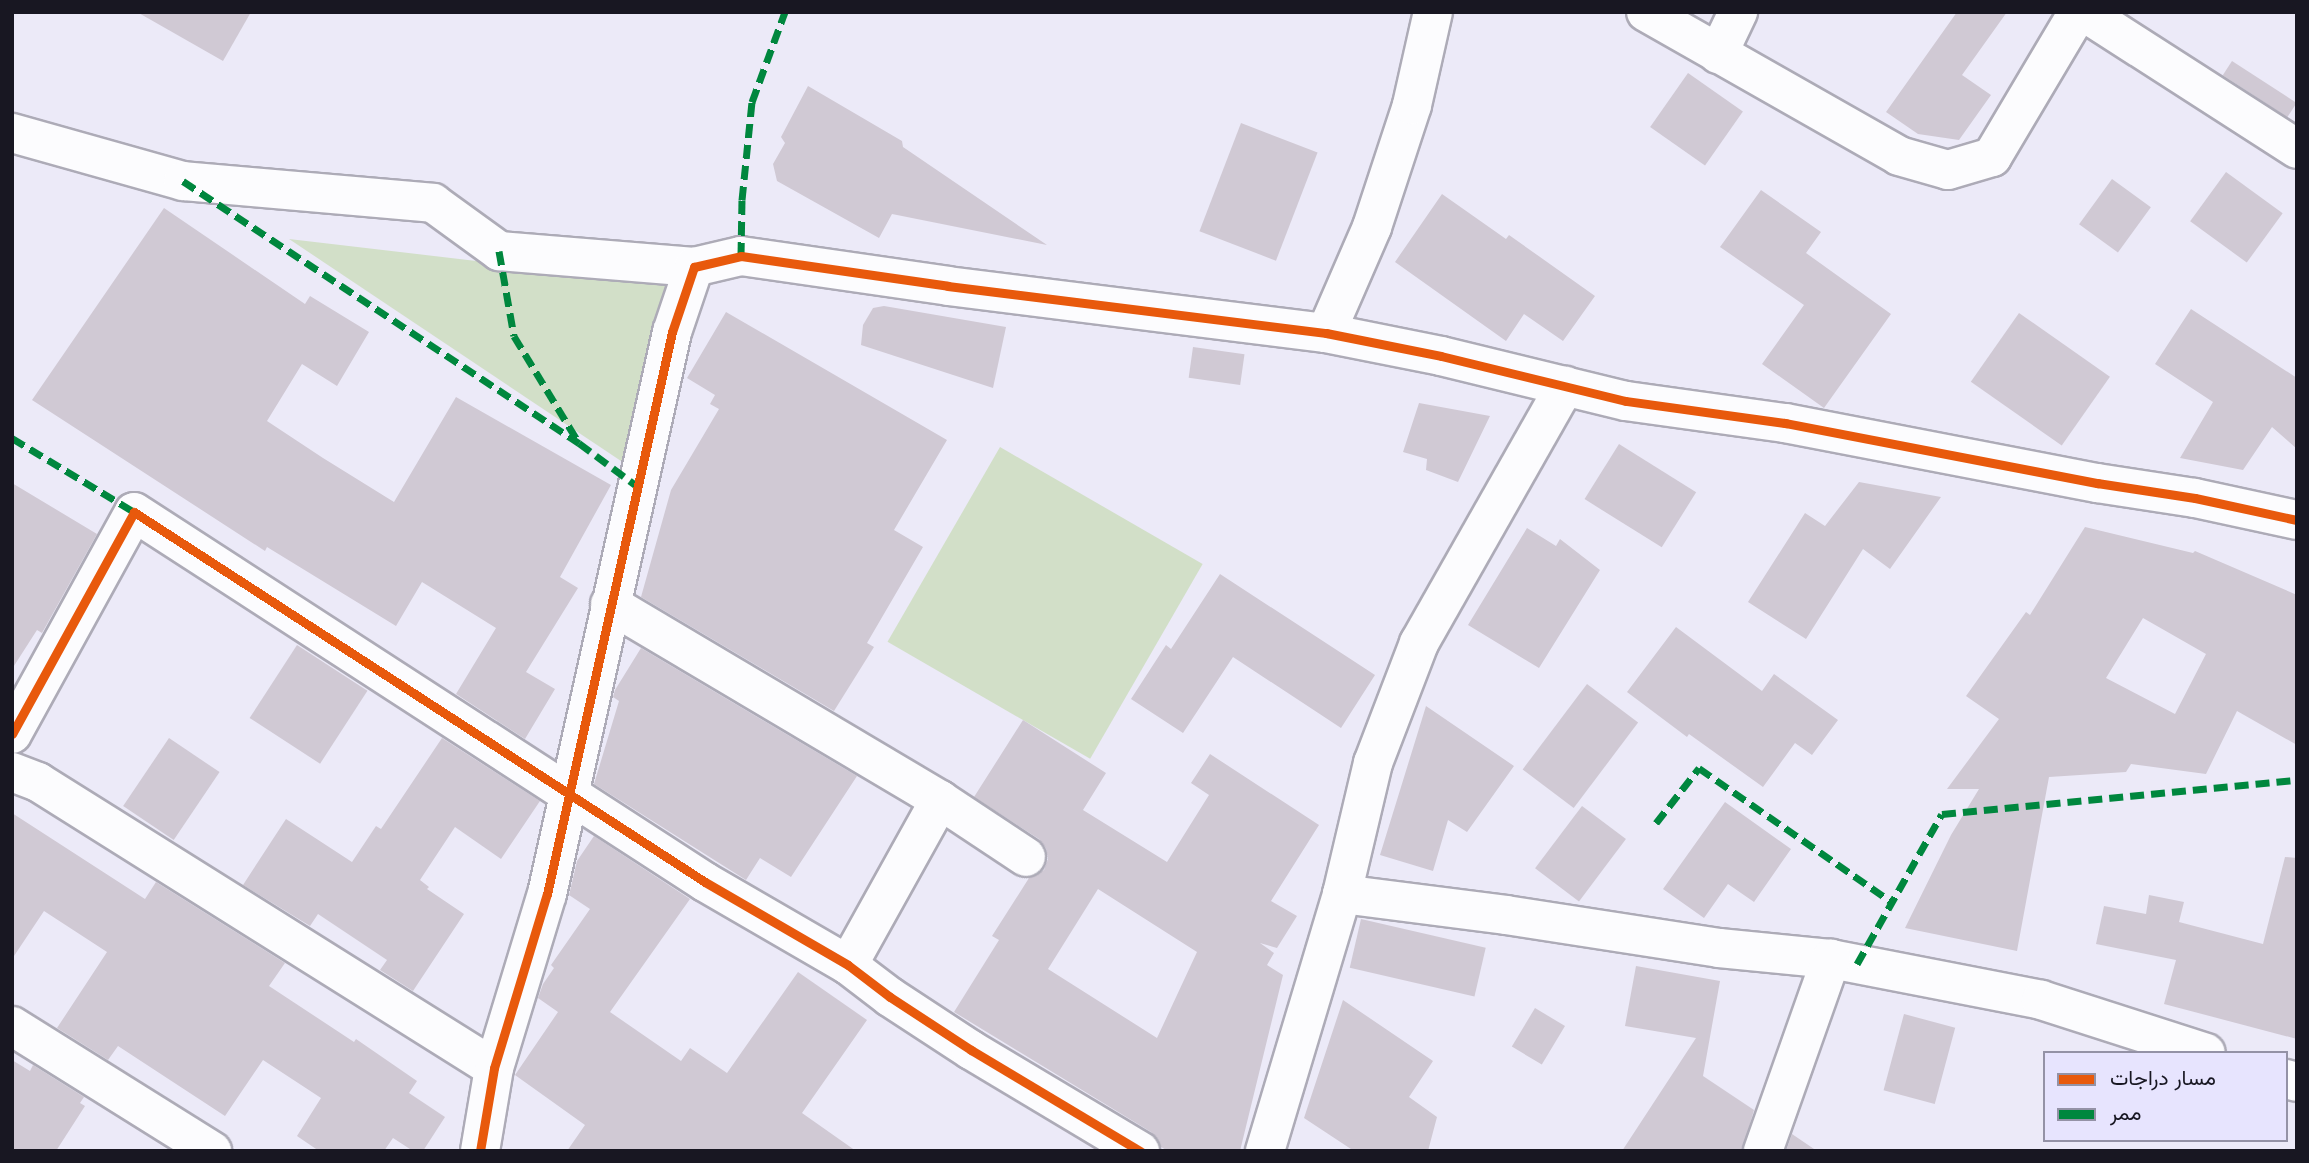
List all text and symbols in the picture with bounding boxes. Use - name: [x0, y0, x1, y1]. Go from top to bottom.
- legend: [2043, 1051, 2288, 1142]
- text: مسار دراجات: [2110, 1066, 2216, 1089]
- text: ممر: [2110, 1101, 2141, 1124]

